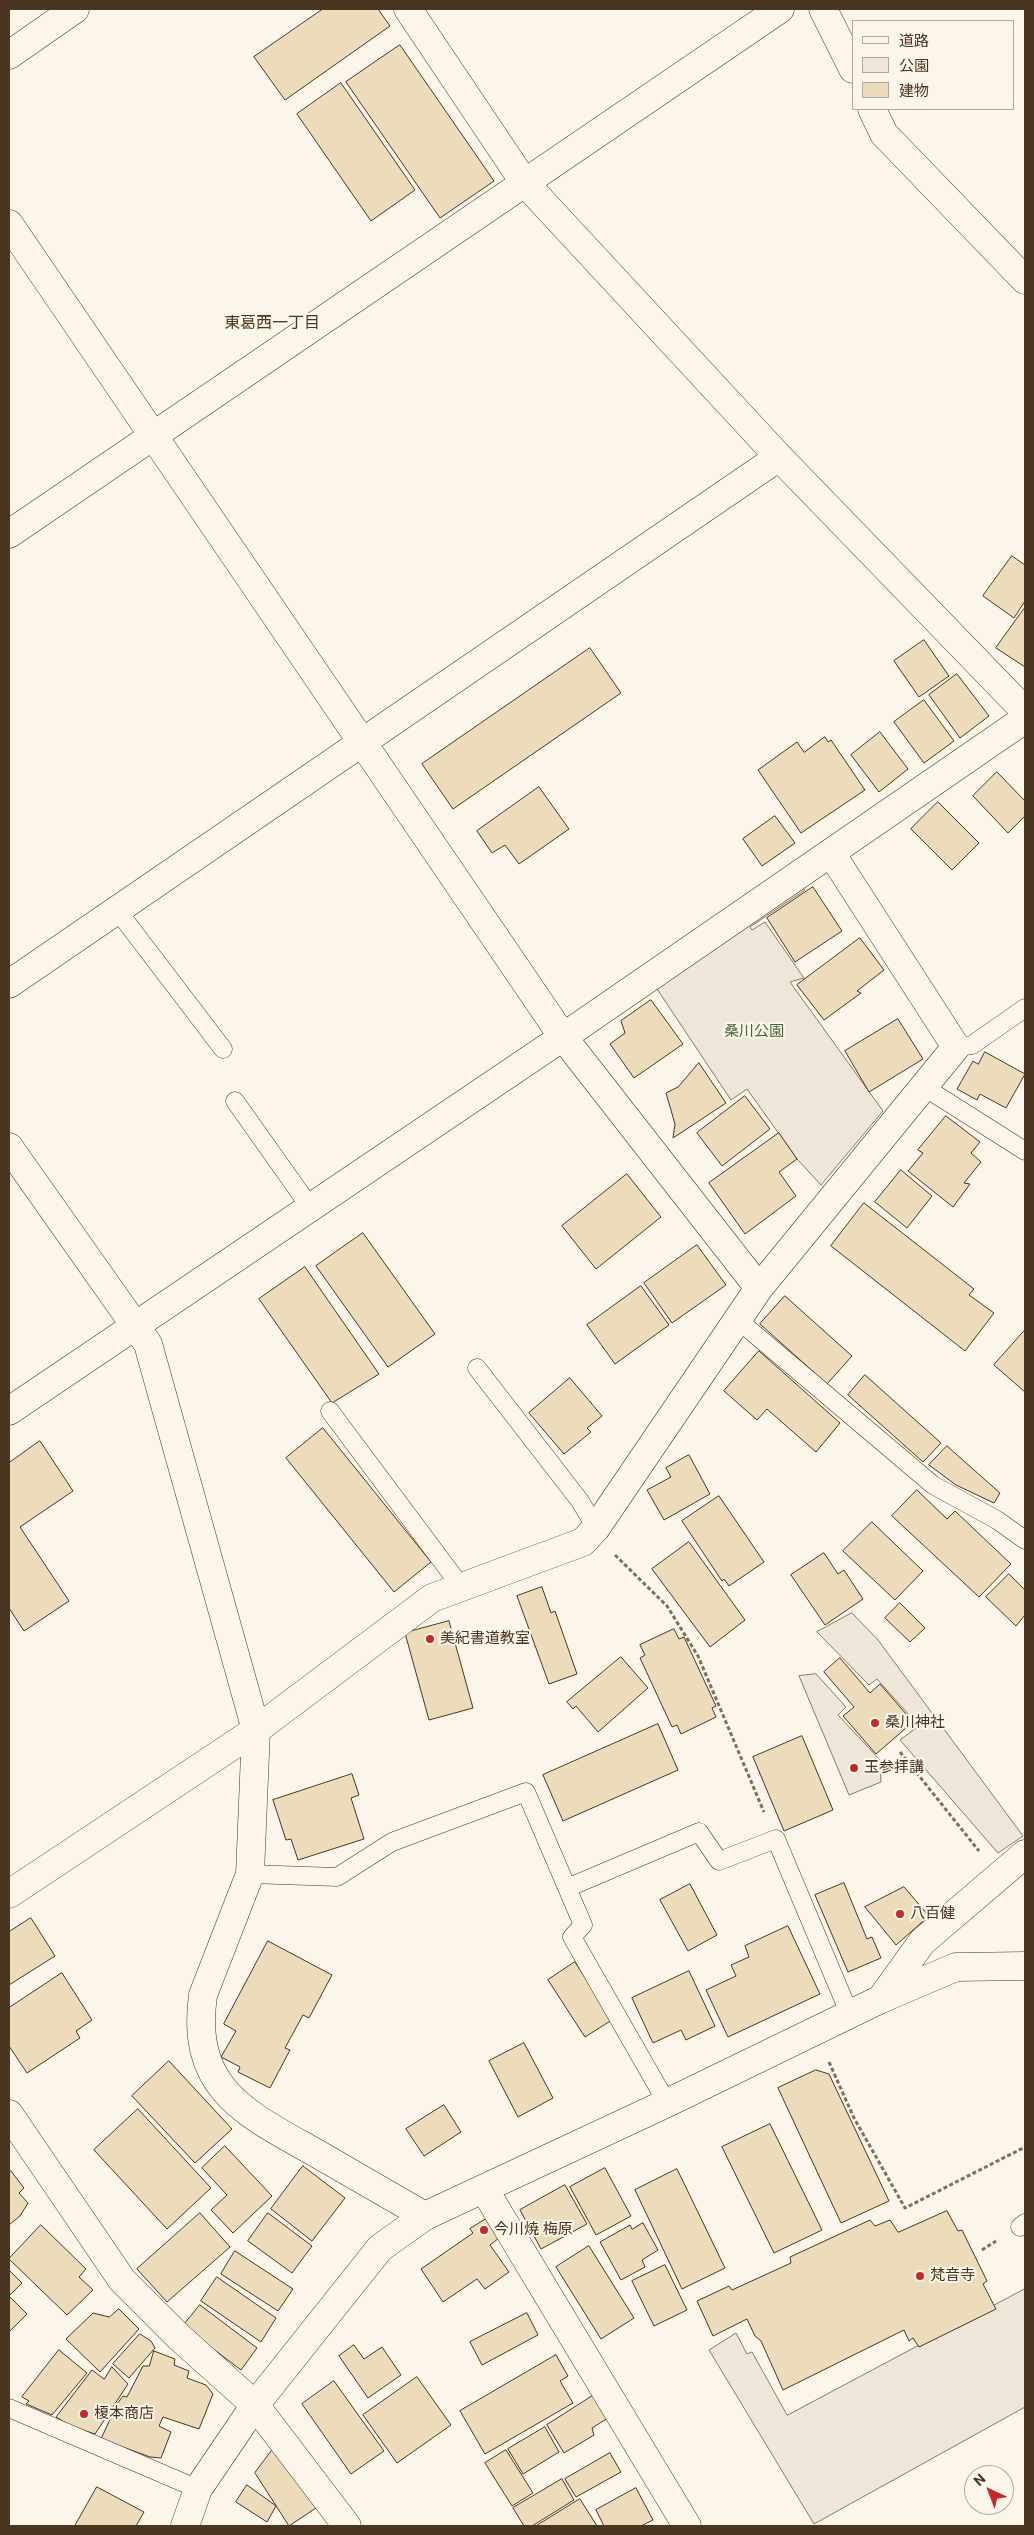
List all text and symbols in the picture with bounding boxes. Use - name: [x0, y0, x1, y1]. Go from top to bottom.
- legend: [852, 20, 1014, 110]
- text: 道路: [899, 32, 929, 50]
- text: 公園: [899, 57, 929, 75]
- text: 建物: [899, 82, 929, 100]
- district label: 東葛西一丁目: [224, 314, 320, 334]
- park label: 桑川公園: [724, 1023, 784, 1041]
- place label: 美紀書道教室: [440, 1630, 530, 1648]
- marker: 美紀書道教室: [424, 1633, 436, 1645]
- place label: 桑川神社: [885, 1714, 945, 1732]
- marker: 桑川神社: [869, 1717, 881, 1729]
- place label: 玉参拝講: [864, 1759, 924, 1777]
- marker: 玉参拝講: [848, 1762, 860, 1774]
- place label: 八百健: [910, 1905, 955, 1923]
- marker: 八百健: [894, 1908, 906, 1920]
- place label: 今川焼 梅原: [494, 2221, 573, 2239]
- marker: 今川焼 梅原: [478, 2224, 490, 2236]
- place label: 梵音寺: [930, 2267, 975, 2285]
- marker: 梵音寺: [914, 2270, 926, 2282]
- place label: 榎本商店: [94, 2405, 154, 2423]
- marker: 榎本商店: [78, 2408, 90, 2420]
- north arrow: [964, 2465, 1014, 2515]
- text: N: [970, 2471, 989, 2489]

